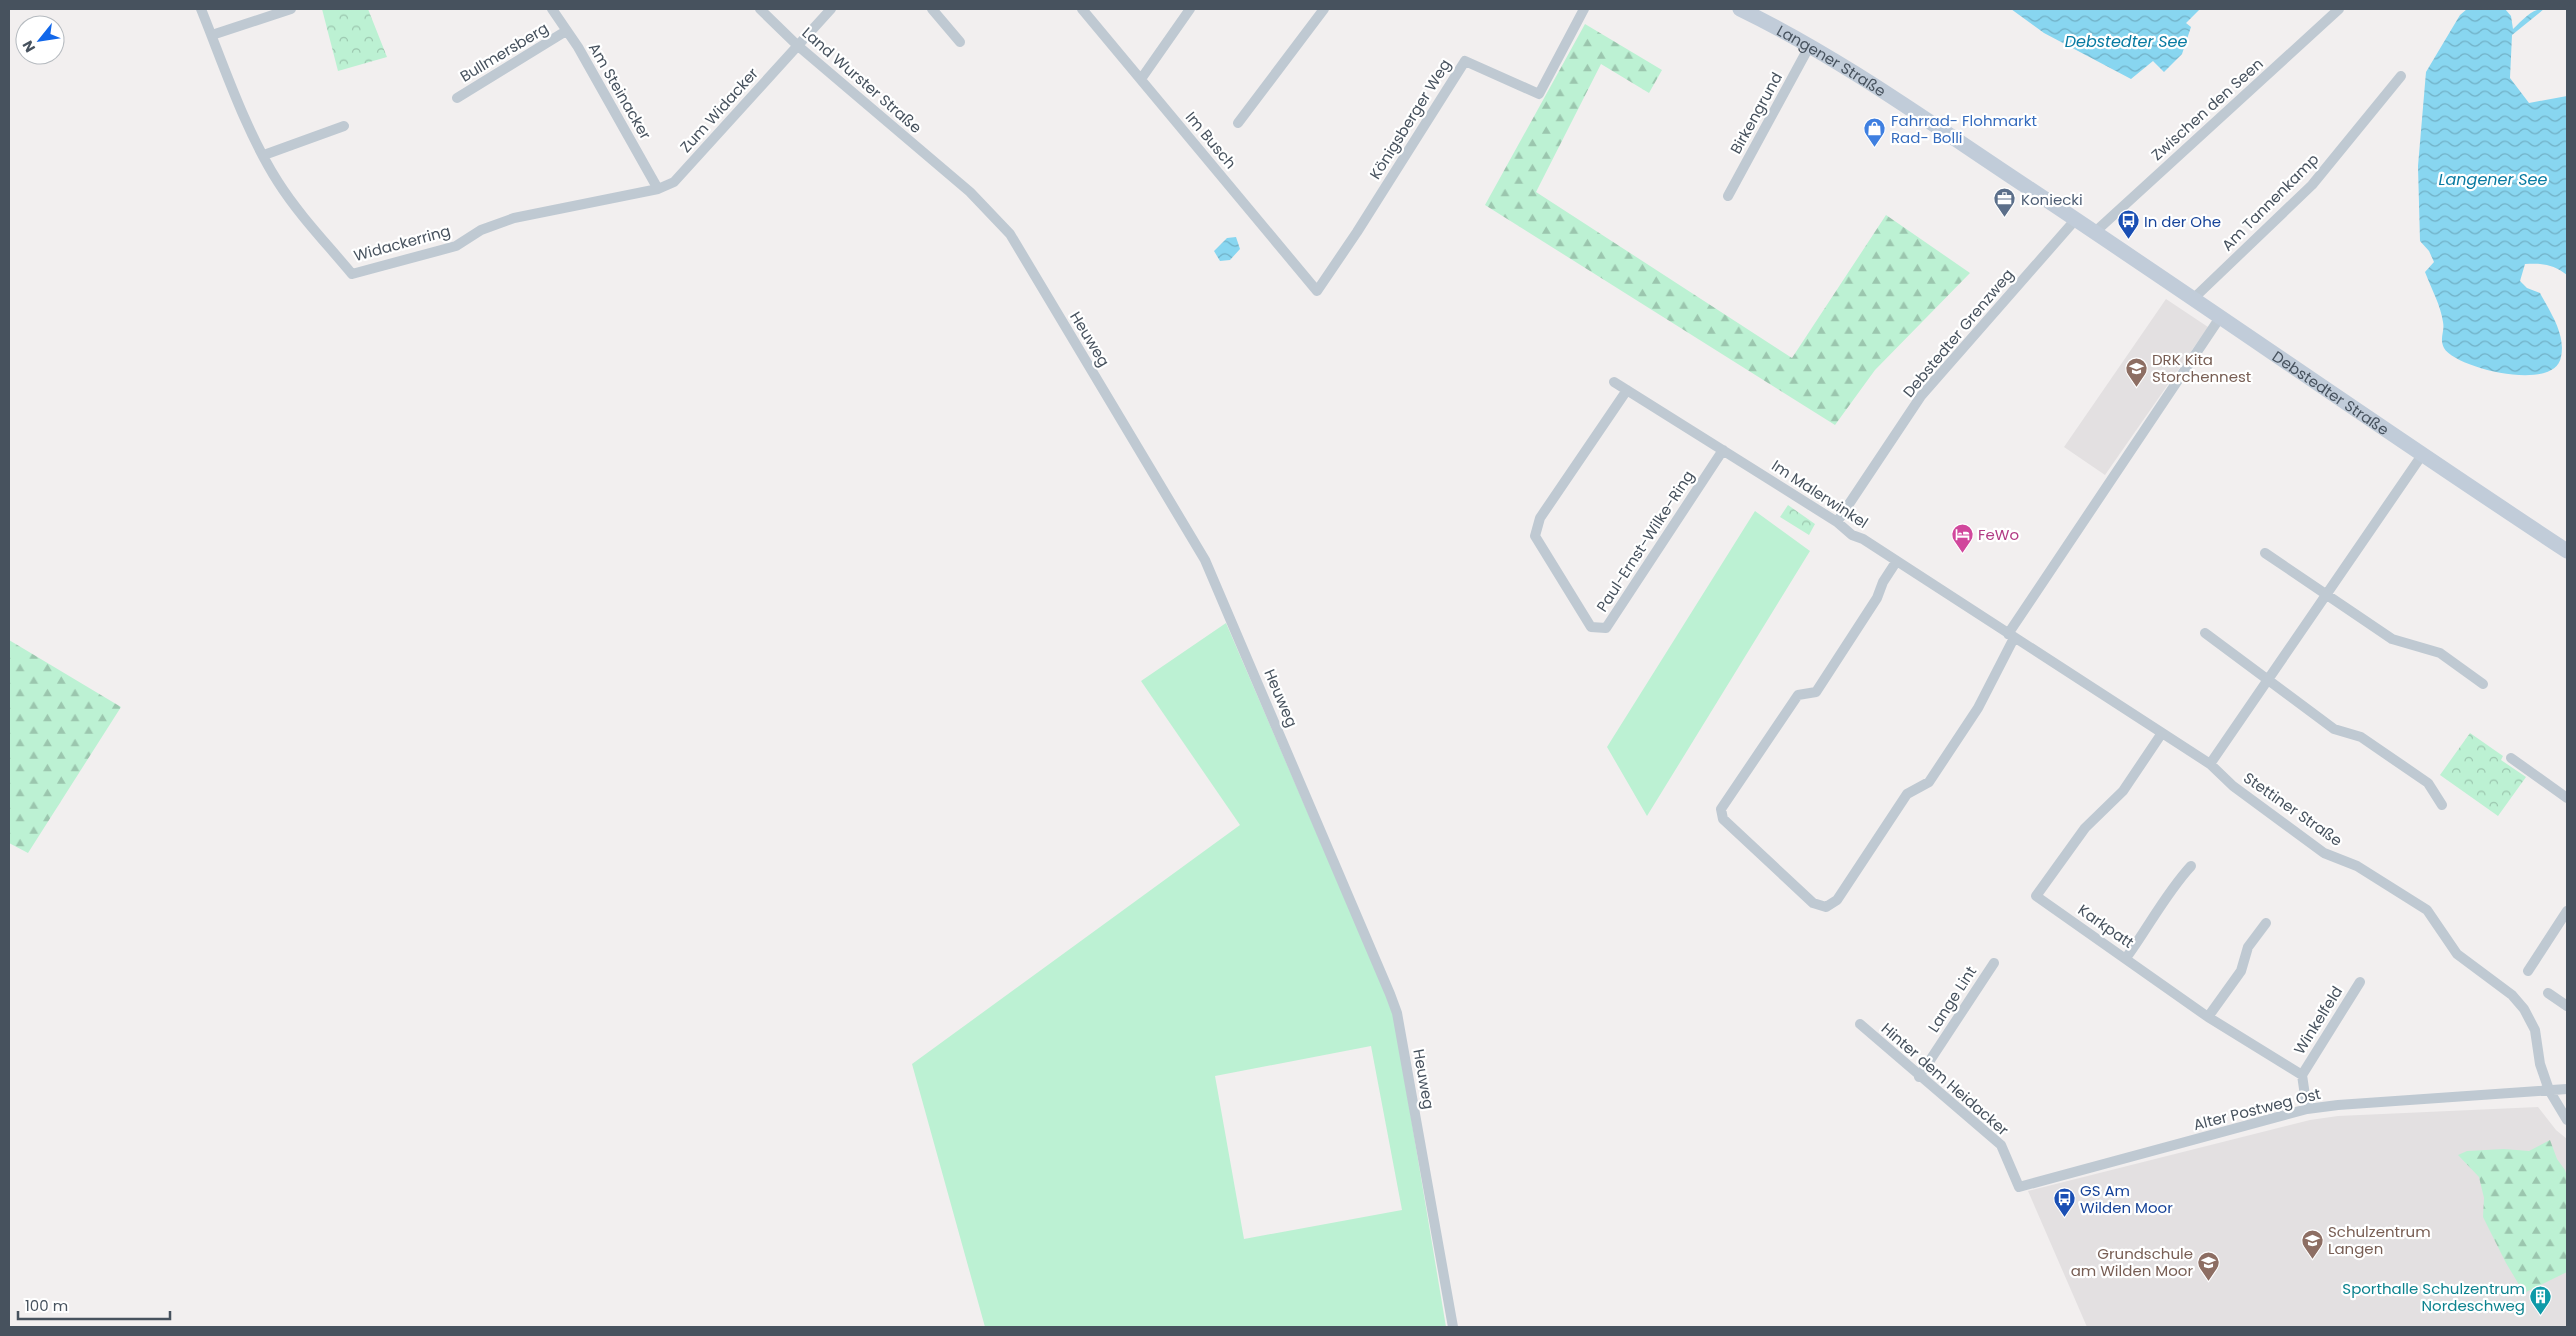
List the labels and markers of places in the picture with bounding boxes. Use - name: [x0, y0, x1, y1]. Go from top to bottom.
- place label: Fahrrad- Flohmarkt Rad- Bolli: [1891, 110, 2037, 148]
- shop icon: Fahrrad- Flohmarkt Rad- Bolli: [1863, 117, 1887, 148]
- office icon: Koniecki: [1993, 187, 2017, 218]
- place label: Koniecki: [2021, 189, 2083, 210]
- bus stop icon: In der Ohe: [2116, 209, 2140, 240]
- place label: In der Ohe: [2144, 211, 2221, 232]
- place label: DRK Kita Storchennest: [2152, 349, 2251, 387]
- school or university icon: DRK Kita Storchennest: [2124, 356, 2148, 387]
- hotel icon: FeWo: [1950, 522, 1974, 553]
- place label: FeWo: [1978, 524, 2019, 545]
- place label: GS Am Wilden Moor: [2080, 1180, 2173, 1218]
- bus stop icon: GS Am Wilden Moor: [2052, 1187, 2076, 1218]
- place label: Schulzentrum Langen: [2328, 1221, 2431, 1259]
- school or university icon: Schulzentrum Langen: [2300, 1228, 2324, 1259]
- place label: Grundschule am Wilden Moor: [2071, 1243, 2193, 1281]
- school or university icon: Grundschule am Wilden Moor: [2197, 1250, 2221, 1281]
- place label: Sporthalle Schulzentrum Nordeschweg: [2342, 1278, 2525, 1316]
- building icon: Sporthalle Schulzentrum Nordeschweg: [2529, 1285, 2553, 1316]

